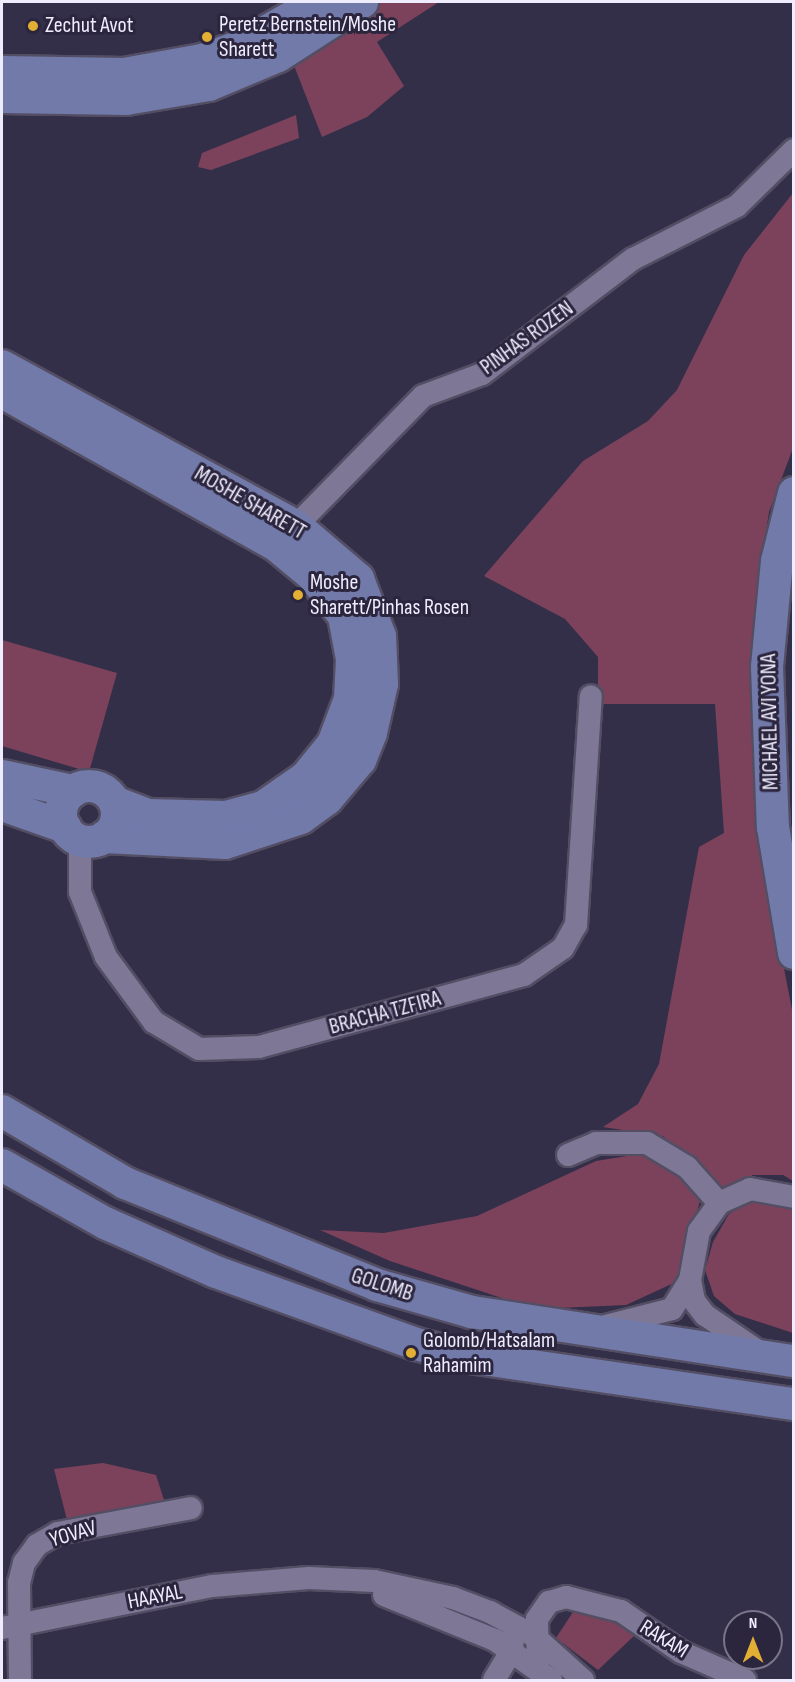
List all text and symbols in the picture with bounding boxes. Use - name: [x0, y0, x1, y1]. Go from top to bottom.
- place label: Peretz Bernstein/Moshe Sharett: [219, 11, 396, 62]
- place label: Zechut Avot: [45, 13, 133, 39]
- marker: Zechut Avot: [26, 19, 40, 33]
- marker: Peretz Bernstein/Moshe Sharett: [200, 30, 214, 44]
- street label: PINHAS ROZEN: [475, 295, 579, 381]
- street label: MOSHE SHARETT: [190, 461, 310, 545]
- place label: Moshe Sharett/Pinhas Rosen: [310, 569, 469, 620]
- marker: Moshe Sharett/Pinhas Rosen: [291, 588, 305, 602]
- street label: MICHAEL AVI YONA: [756, 654, 784, 790]
- street label: BRACHA TZFIRA: [326, 985, 444, 1041]
- street label: GOLOMB: [348, 1263, 416, 1307]
- place label: Golomb/Hatsalam Rahamim: [423, 1327, 555, 1378]
- marker: Golomb/Hatsalam Rahamim: [404, 1346, 418, 1360]
- street label: YOVAV: [47, 1515, 99, 1553]
- street label: HAAYAL: [125, 1579, 185, 1615]
- north arrow: [723, 1610, 783, 1670]
- street label: RAKAM: [635, 1614, 693, 1664]
- text: N: [749, 1614, 757, 1633]

